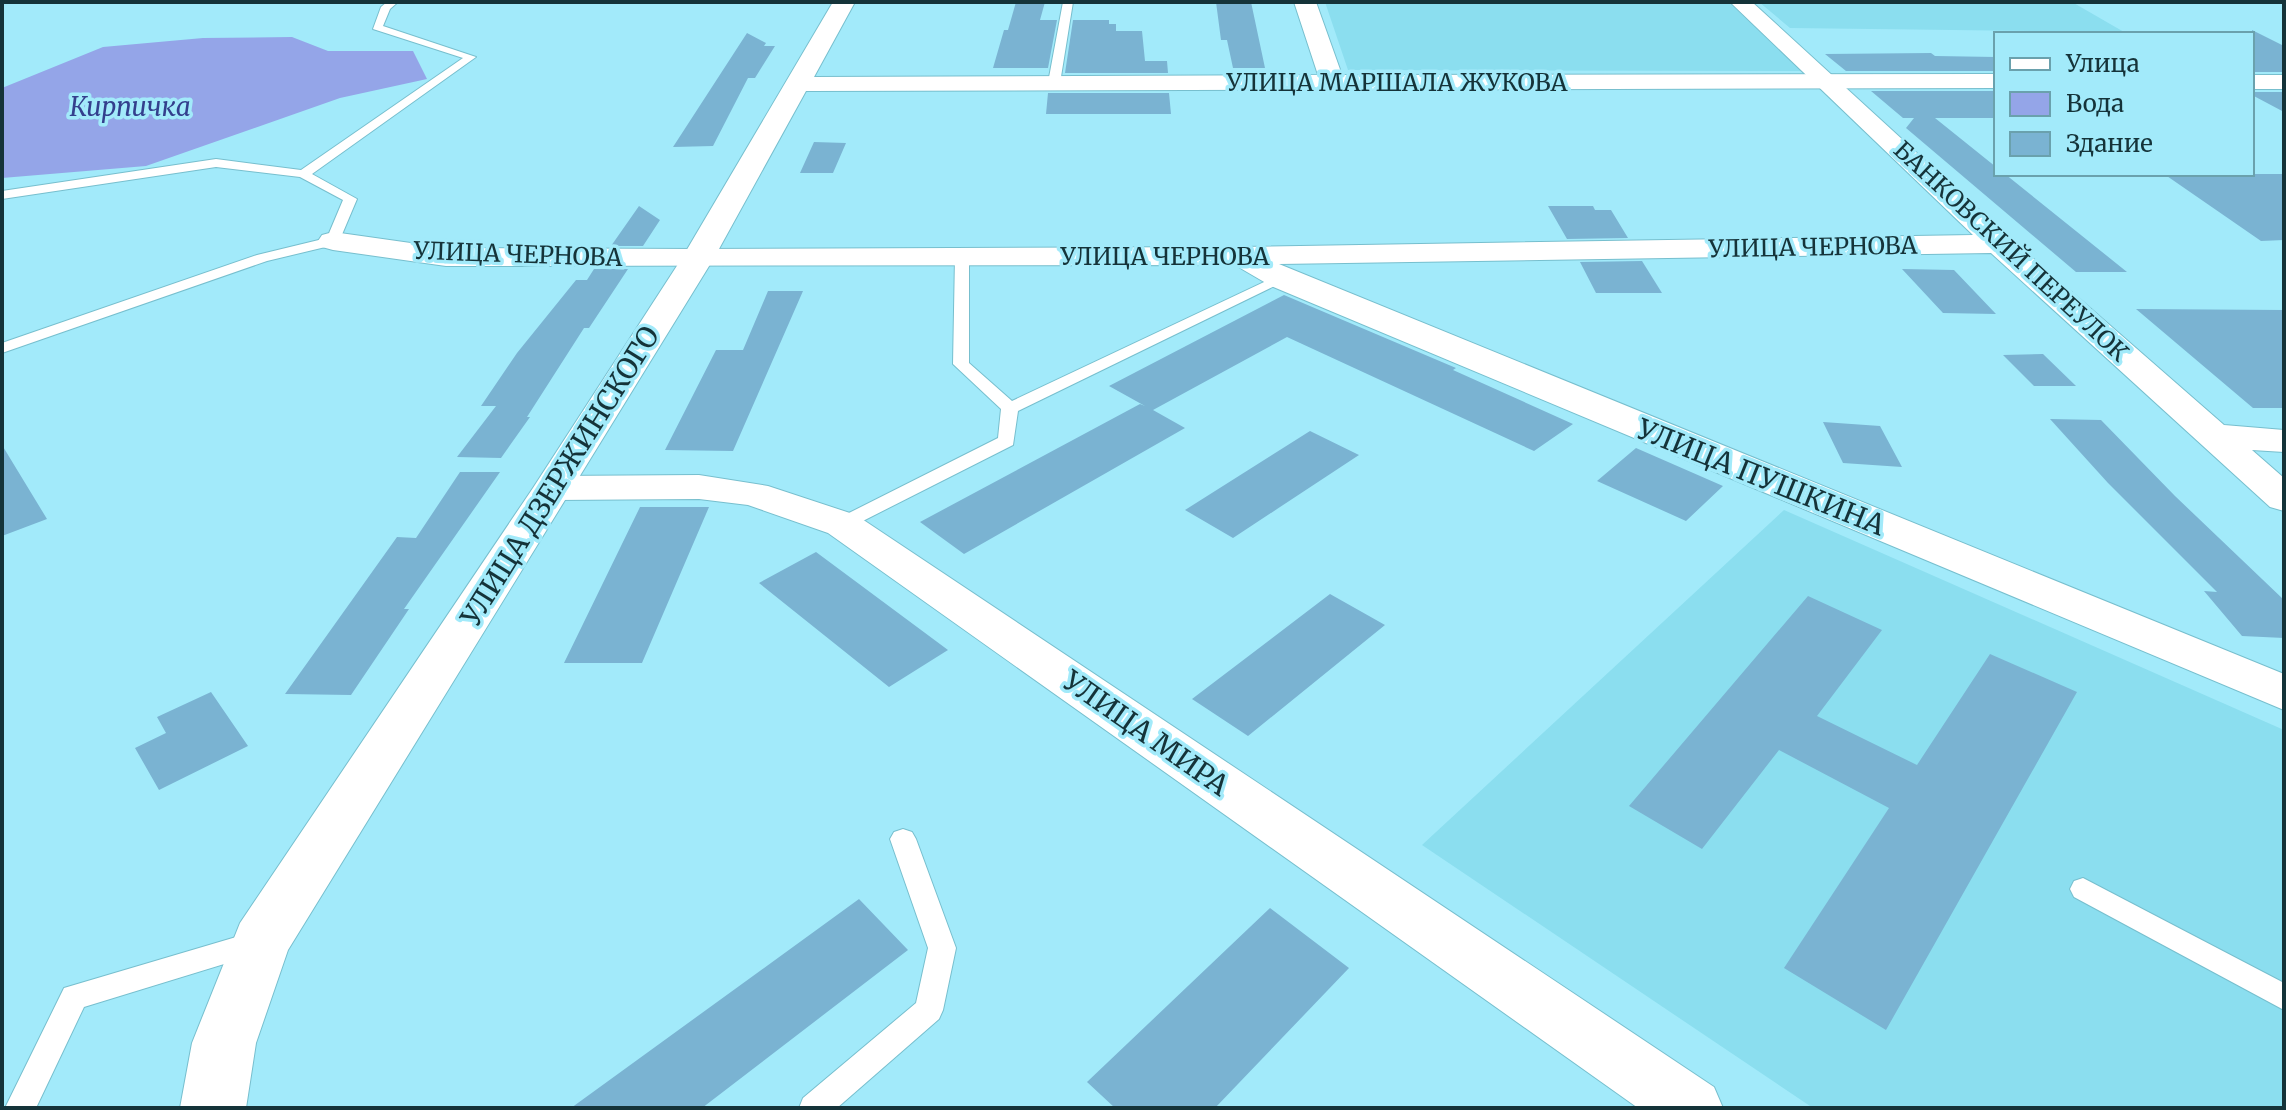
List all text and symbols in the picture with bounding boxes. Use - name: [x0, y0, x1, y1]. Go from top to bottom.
- legend: [1994, 32, 2254, 176]
- text: Улица: [2065, 48, 2140, 79]
- street label: УЛИЦА МАРШАЛА ЖУКОВА: [1226, 67, 1569, 98]
- text: Вода: [2066, 88, 2124, 119]
- water label: Кирпичка: [69, 90, 191, 123]
- text: Здание: [2066, 128, 2153, 159]
- street label: БАНКОВСКИЙ ПЕРЕУЛОК: [1887, 134, 2135, 368]
- street label: УЛИЦА ЧЕРНОВА: [1707, 230, 1919, 264]
- street label: УЛИЦА ЧЕРНОВА: [412, 235, 624, 273]
- street label: УЛИЦА ЧЕРНОВА: [1060, 241, 1270, 272]
- street label: УЛИЦА ДЗЕРЖИНСКОГО: [452, 319, 667, 634]
- street label: УЛИЦА ПУШКИНА: [1631, 410, 1891, 543]
- street label: УЛИЦА МИРА: [1055, 662, 1236, 804]

